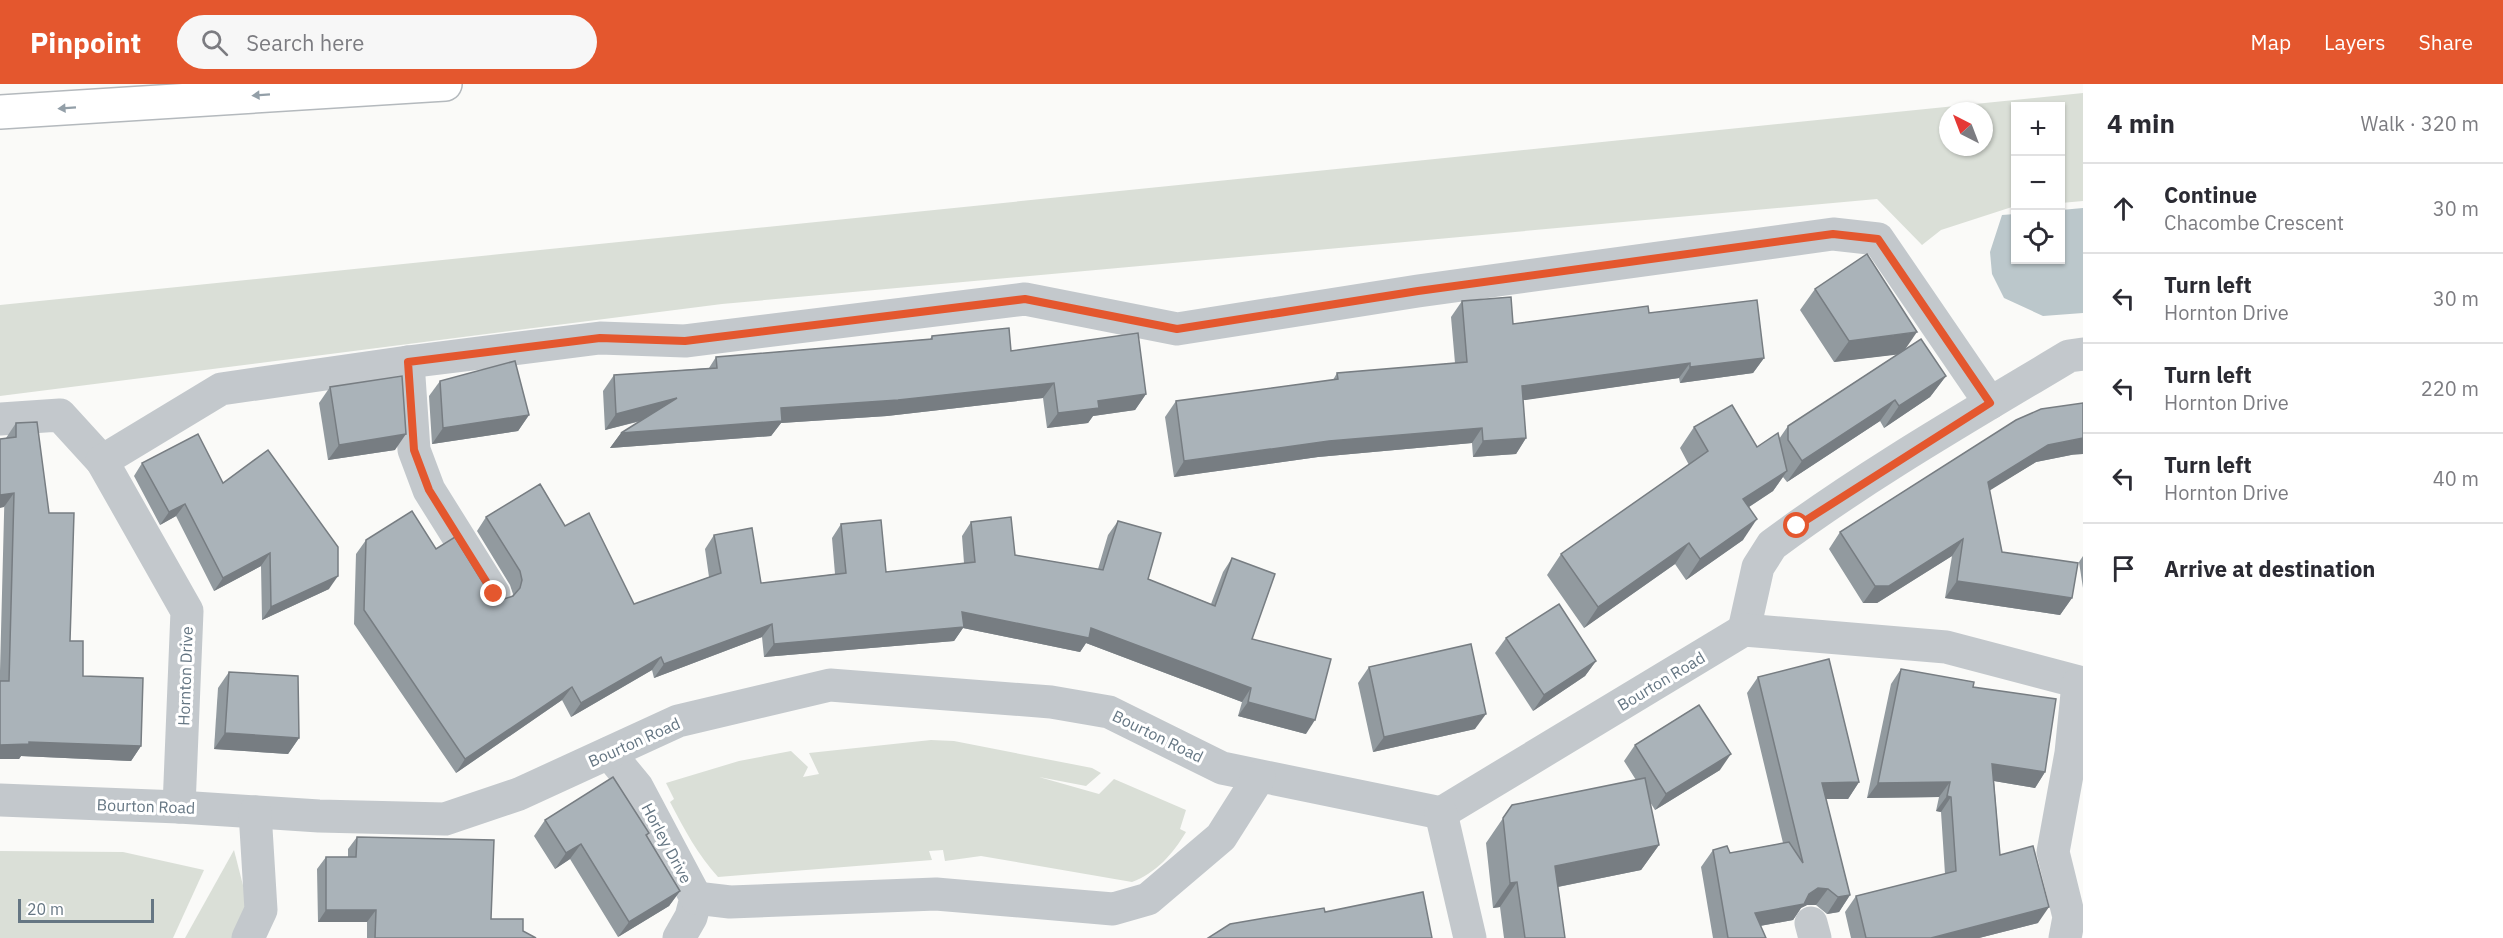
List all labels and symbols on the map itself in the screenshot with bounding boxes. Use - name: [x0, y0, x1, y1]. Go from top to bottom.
- one-way arrow: [252, 91, 271, 100]
- north arrow: [1939, 102, 1993, 156]
- one-way arrow: [57, 103, 76, 112]
- route start: [1783, 512, 1809, 538]
- route end: [480, 580, 506, 606]
- street label: Hornton Drive: [173, 626, 197, 726]
- street label: Bourton Road: [1614, 647, 1708, 715]
- street label: Bourton Road: [1109, 705, 1207, 767]
- street label: Bourton Road: [585, 713, 683, 771]
- street label: Bourton Road: [96, 794, 196, 818]
- street label: Horley Drive: [637, 799, 697, 887]
- scale bar: [18, 896, 154, 924]

